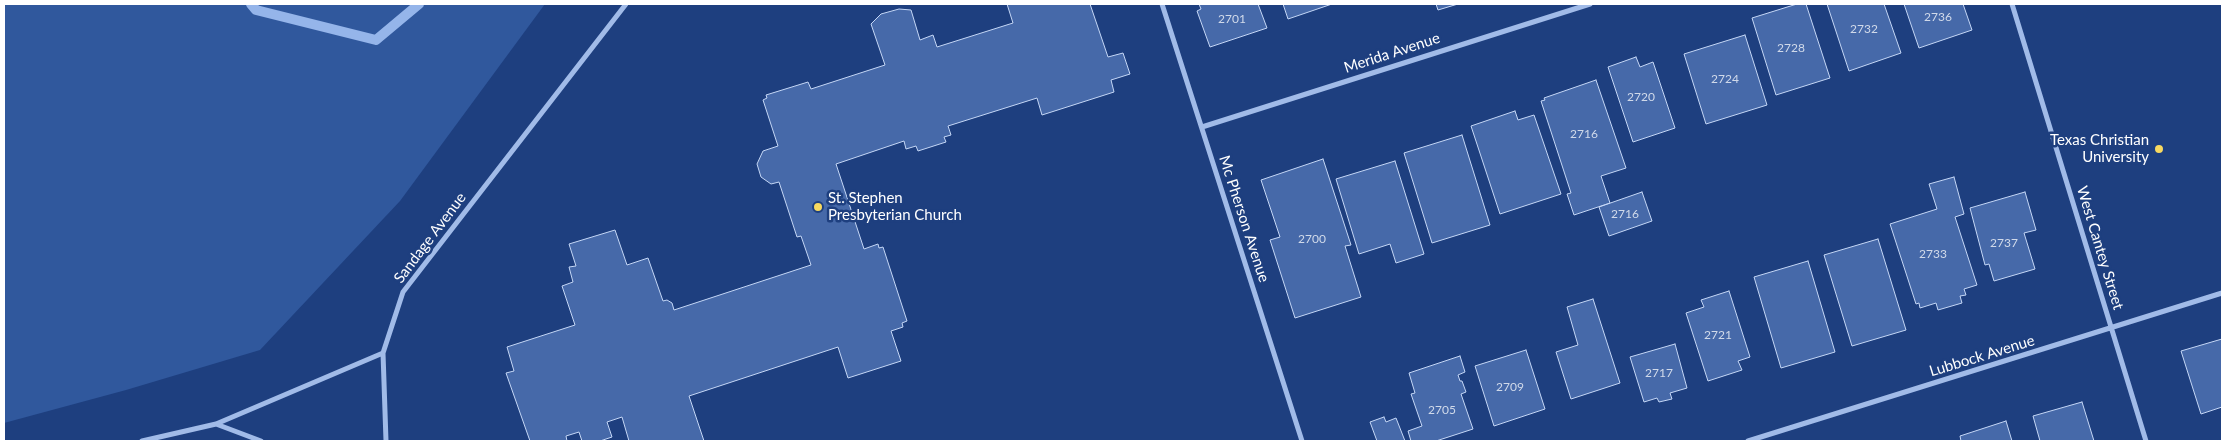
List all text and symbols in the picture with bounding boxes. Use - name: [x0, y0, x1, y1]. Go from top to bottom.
- house number: 2736: [1924, 10, 1952, 24]
- house number: 2701: [1218, 12, 1246, 26]
- house number: 2732: [1850, 22, 1878, 36]
- street label: Merida Avenue: [1342, 29, 1442, 77]
- house number: 2728: [1777, 41, 1805, 55]
- house number: 2724: [1711, 72, 1739, 86]
- house number: 2720: [1627, 90, 1655, 104]
- house number: 2716: [1570, 127, 1598, 141]
- place label: Texas Christian University: [2050, 131, 2149, 166]
- marker: Texas Christian University: [2153, 143, 2165, 155]
- street label: Mc Pherson Avenue: [1215, 153, 1273, 285]
- street label: West Cantey Street: [2073, 184, 2127, 312]
- street label: Sandage Avenue: [390, 189, 470, 287]
- place label: St. Stephen Presbyterian Church: [828, 189, 962, 224]
- marker: St. Stephen Presbyterian Church: [812, 201, 824, 213]
- house number: 2716: [1611, 207, 1639, 221]
- house number: 2700: [1298, 232, 1326, 246]
- house number: 2737: [1990, 236, 2018, 250]
- house number: 2733: [1919, 247, 1947, 261]
- house number: 2721: [1704, 328, 1732, 342]
- street label: Lubbock Avenue: [1927, 331, 2037, 381]
- house number: 2717: [1645, 366, 1673, 380]
- house number: 2709: [1496, 380, 1524, 394]
- house number: 2705: [1428, 403, 1456, 417]

